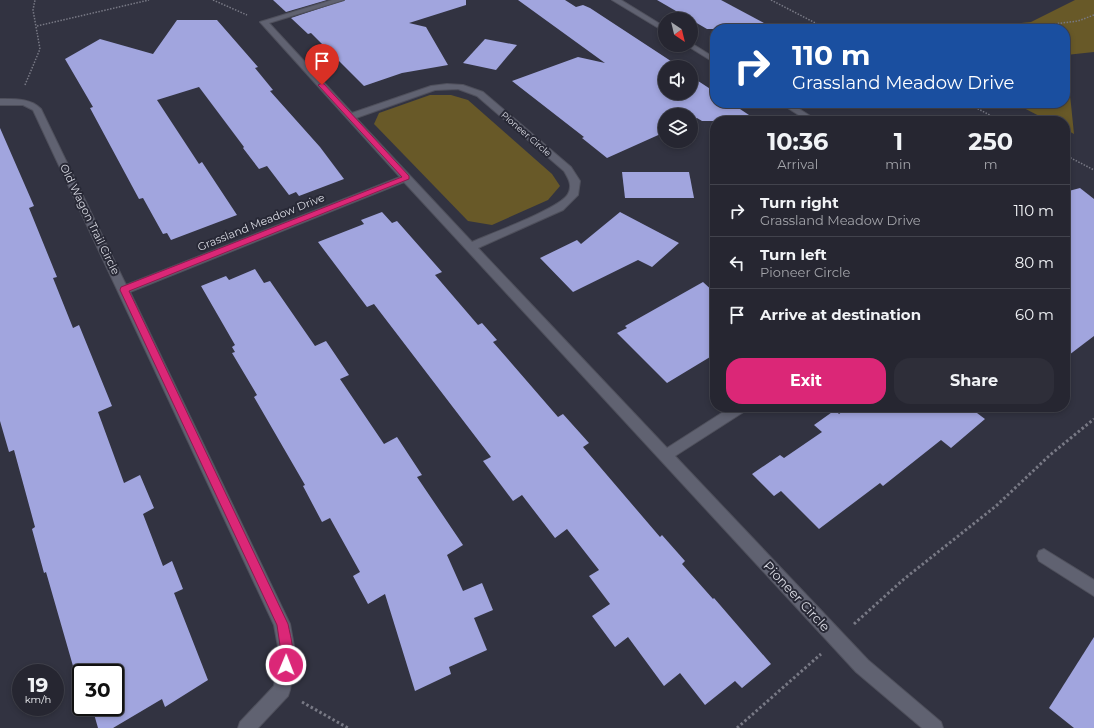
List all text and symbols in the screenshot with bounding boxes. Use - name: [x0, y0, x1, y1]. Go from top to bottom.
- north arrow: [658, 12, 698, 52]
- map controls: [658, 12, 698, 148]
- text: 110 m: [792, 38, 870, 72]
- icon: right: [726, 40, 778, 92]
- pin: [305, 44, 339, 85]
- icon: arrive: [311, 50, 333, 72]
- button: sound: [658, 60, 698, 100]
- text: Grassland Meadow Drive: [792, 72, 1014, 94]
- button: layers: [658, 108, 698, 148]
- street label: Pioneer Circle: [499, 109, 554, 159]
- text: 10:36: [767, 127, 828, 156]
- text: 1: [894, 127, 903, 156]
- text: 250: [968, 127, 1013, 156]
- text: Arrival: [777, 156, 818, 172]
- text: min: [885, 156, 911, 172]
- text: m: [984, 156, 998, 172]
- street label: Old Wagon Trail Circle: [57, 161, 123, 277]
- street label: Grassland Meadow Drive: [195, 190, 327, 254]
- text: Turn right: [760, 193, 839, 212]
- icon: right: [726, 200, 748, 222]
- text: 110 m: [1013, 201, 1054, 220]
- text: Grassland Meadow Drive: [760, 212, 921, 228]
- text: Turn left: [760, 245, 827, 264]
- icon: left: [726, 252, 748, 274]
- text: 80 m: [1015, 253, 1054, 272]
- text: Pioneer Circle: [760, 264, 850, 280]
- icon: arrive: [726, 304, 748, 326]
- text: Arrive at destination: [760, 305, 921, 324]
- text: 60 m: [1015, 305, 1054, 324]
- button: Exit: [726, 358, 886, 404]
- button: Share: [894, 358, 1054, 404]
- street label: Pioneer Circle: [760, 557, 834, 635]
- position arrow: [265, 644, 307, 686]
- speed limit sign: 30: [72, 664, 124, 716]
- text: 19: [28, 673, 48, 697]
- text: km/h: [25, 693, 51, 706]

